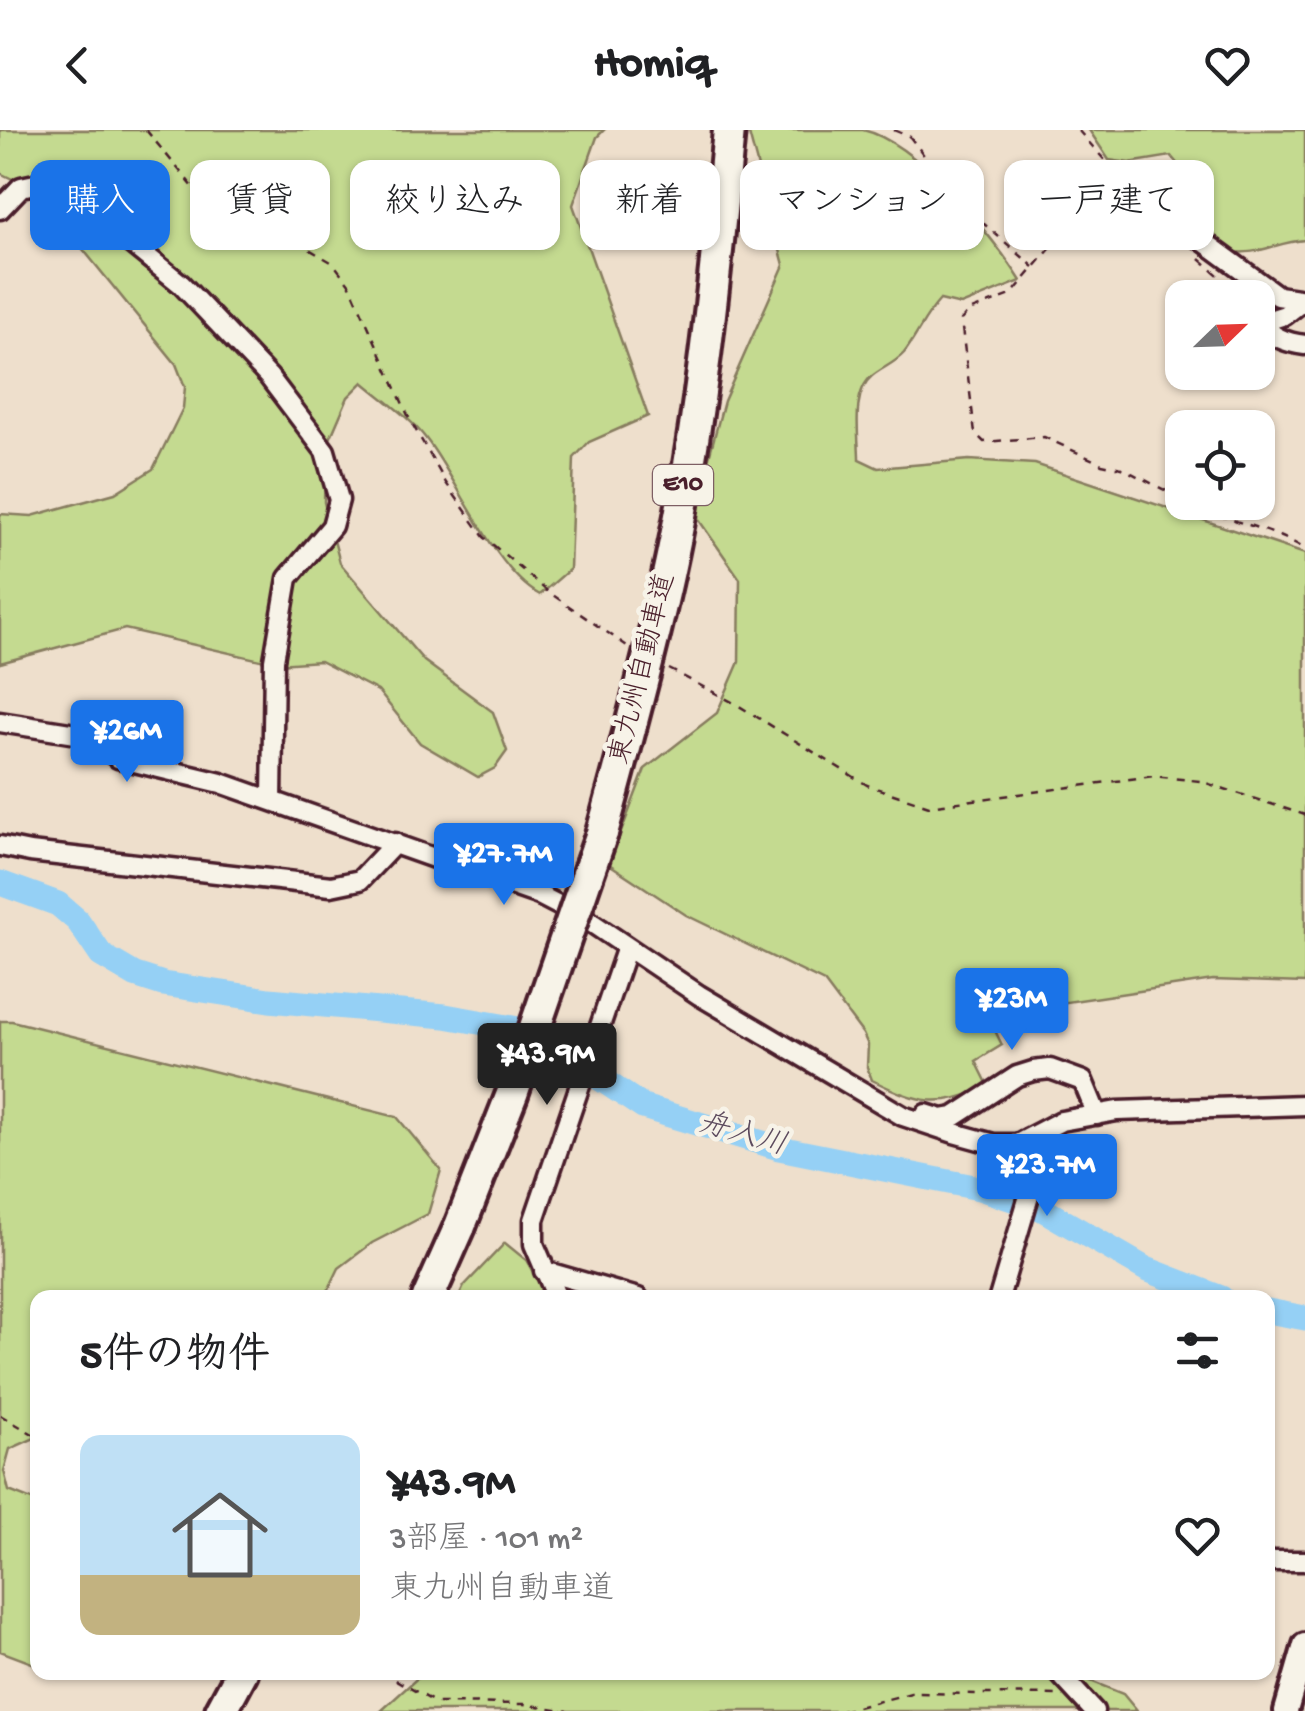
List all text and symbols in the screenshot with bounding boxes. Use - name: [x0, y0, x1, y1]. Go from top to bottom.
- icon: back: [50, 38, 105, 93]
- icon: heart: [1200, 38, 1255, 93]
- text: Homiq: [594, 39, 711, 92]
- chip: 購入: [30, 160, 170, 250]
- chip: 賃貸: [190, 160, 330, 250]
- chip: 絞り込み: [350, 160, 560, 250]
- chip: 新着: [580, 160, 720, 250]
- chip: マンション: [740, 160, 984, 250]
- chip: 一戸建て: [1004, 160, 1214, 250]
- north arrow: [1165, 280, 1275, 390]
- map controls: [1165, 280, 1275, 520]
- button: locate: [1165, 410, 1275, 520]
- road number: E10: [653, 465, 713, 505]
- street label: 東九州自動車道: [603, 570, 684, 768]
- pin: ¥26M: [68, 700, 186, 785]
- text: ¥26M: [93, 713, 161, 751]
- pin: ¥27.7M: [423, 823, 585, 908]
- text: ¥27.7M: [456, 836, 552, 874]
- pin: ¥23M: [953, 968, 1071, 1053]
- text: ¥23M: [977, 981, 1047, 1019]
- pin: ¥43.9M: [466, 1023, 628, 1108]
- text: ¥43.9M: [500, 1036, 594, 1074]
- water label: 舟入川: [694, 1105, 791, 1165]
- pin: ¥23.7M: [966, 1134, 1128, 1219]
- text: ¥23.7M: [999, 1147, 1095, 1185]
- icon: filters: [1170, 1323, 1225, 1378]
- text: 5件の物件: [80, 1334, 270, 1383]
- text: ¥43.9M: [390, 1461, 515, 1510]
- icon: home: [160, 1475, 280, 1595]
- icon: heart: [1170, 1508, 1225, 1563]
- text: 3部屋 · 101 m²: [390, 1522, 583, 1560]
- text: 東九州自動車道: [390, 1572, 614, 1610]

